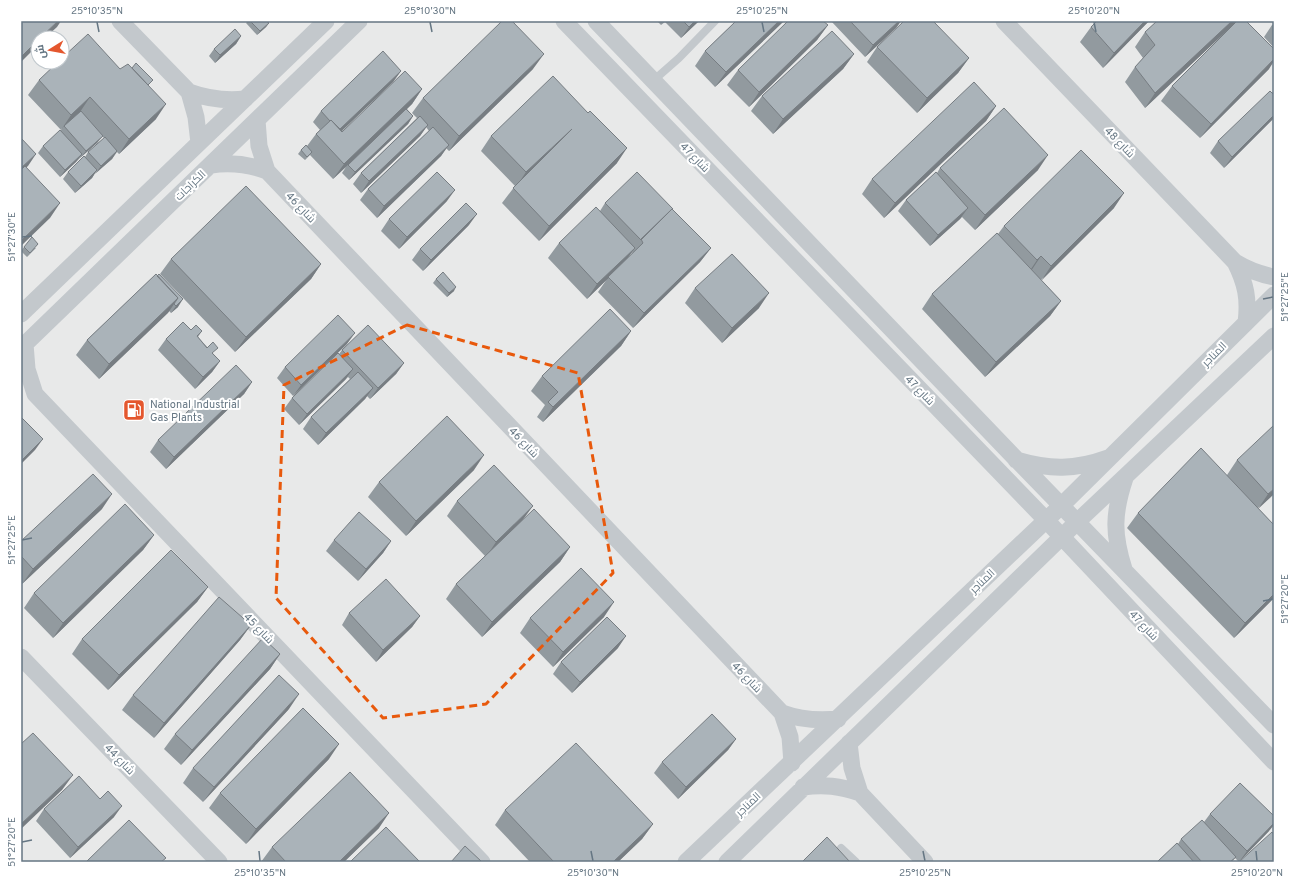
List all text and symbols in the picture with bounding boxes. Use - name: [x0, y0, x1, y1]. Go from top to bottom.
- text: 25°10'35"N: [71, 5, 123, 18]
- text: 25°10'30"N: [404, 5, 456, 18]
- text: 25°10'25"N: [736, 5, 788, 18]
- text: 25°10'20"N: [1068, 5, 1120, 18]
- north arrow: [30, 30, 70, 70]
- text: ش: [33, 43, 49, 60]
- street label: شارع 48: [1101, 124, 1137, 161]
- street label: شارع 47: [677, 140, 712, 176]
- street label: الكراجات: [172, 168, 209, 204]
- street label: شارع 46: [282, 189, 318, 226]
- text: 51°27'30"E: [6, 212, 19, 262]
- text: 51°27'25"E: [1279, 272, 1292, 322]
- street label: المناجر: [1199, 339, 1230, 371]
- street label: شارع 47: [902, 373, 937, 409]
- fuel station icon: National Industrial Gas Plants: [121, 397, 147, 423]
- place label: National Industrial Gas Plants: [150, 398, 240, 425]
- street label: شارع 46: [505, 424, 541, 461]
- text: 51°27'25"E: [6, 515, 19, 565]
- street label: المناجر: [967, 567, 998, 598]
- text: 51°27'20"E: [1279, 574, 1292, 624]
- street label: شارع 47: [1126, 608, 1161, 644]
- street label: شارع 45: [240, 610, 276, 647]
- street label: شارع 46: [728, 659, 764, 696]
- street label: شارع 44: [101, 741, 137, 778]
- street label: المناجر: [732, 790, 764, 821]
- text: 51°27'20"E: [6, 817, 19, 867]
- text: 25°10'35"N: [234, 867, 286, 880]
- text: 25°10'30"N: [567, 867, 619, 880]
- text: 25°10'25"N: [899, 867, 951, 880]
- text: 25°10'20"N: [1231, 867, 1283, 880]

